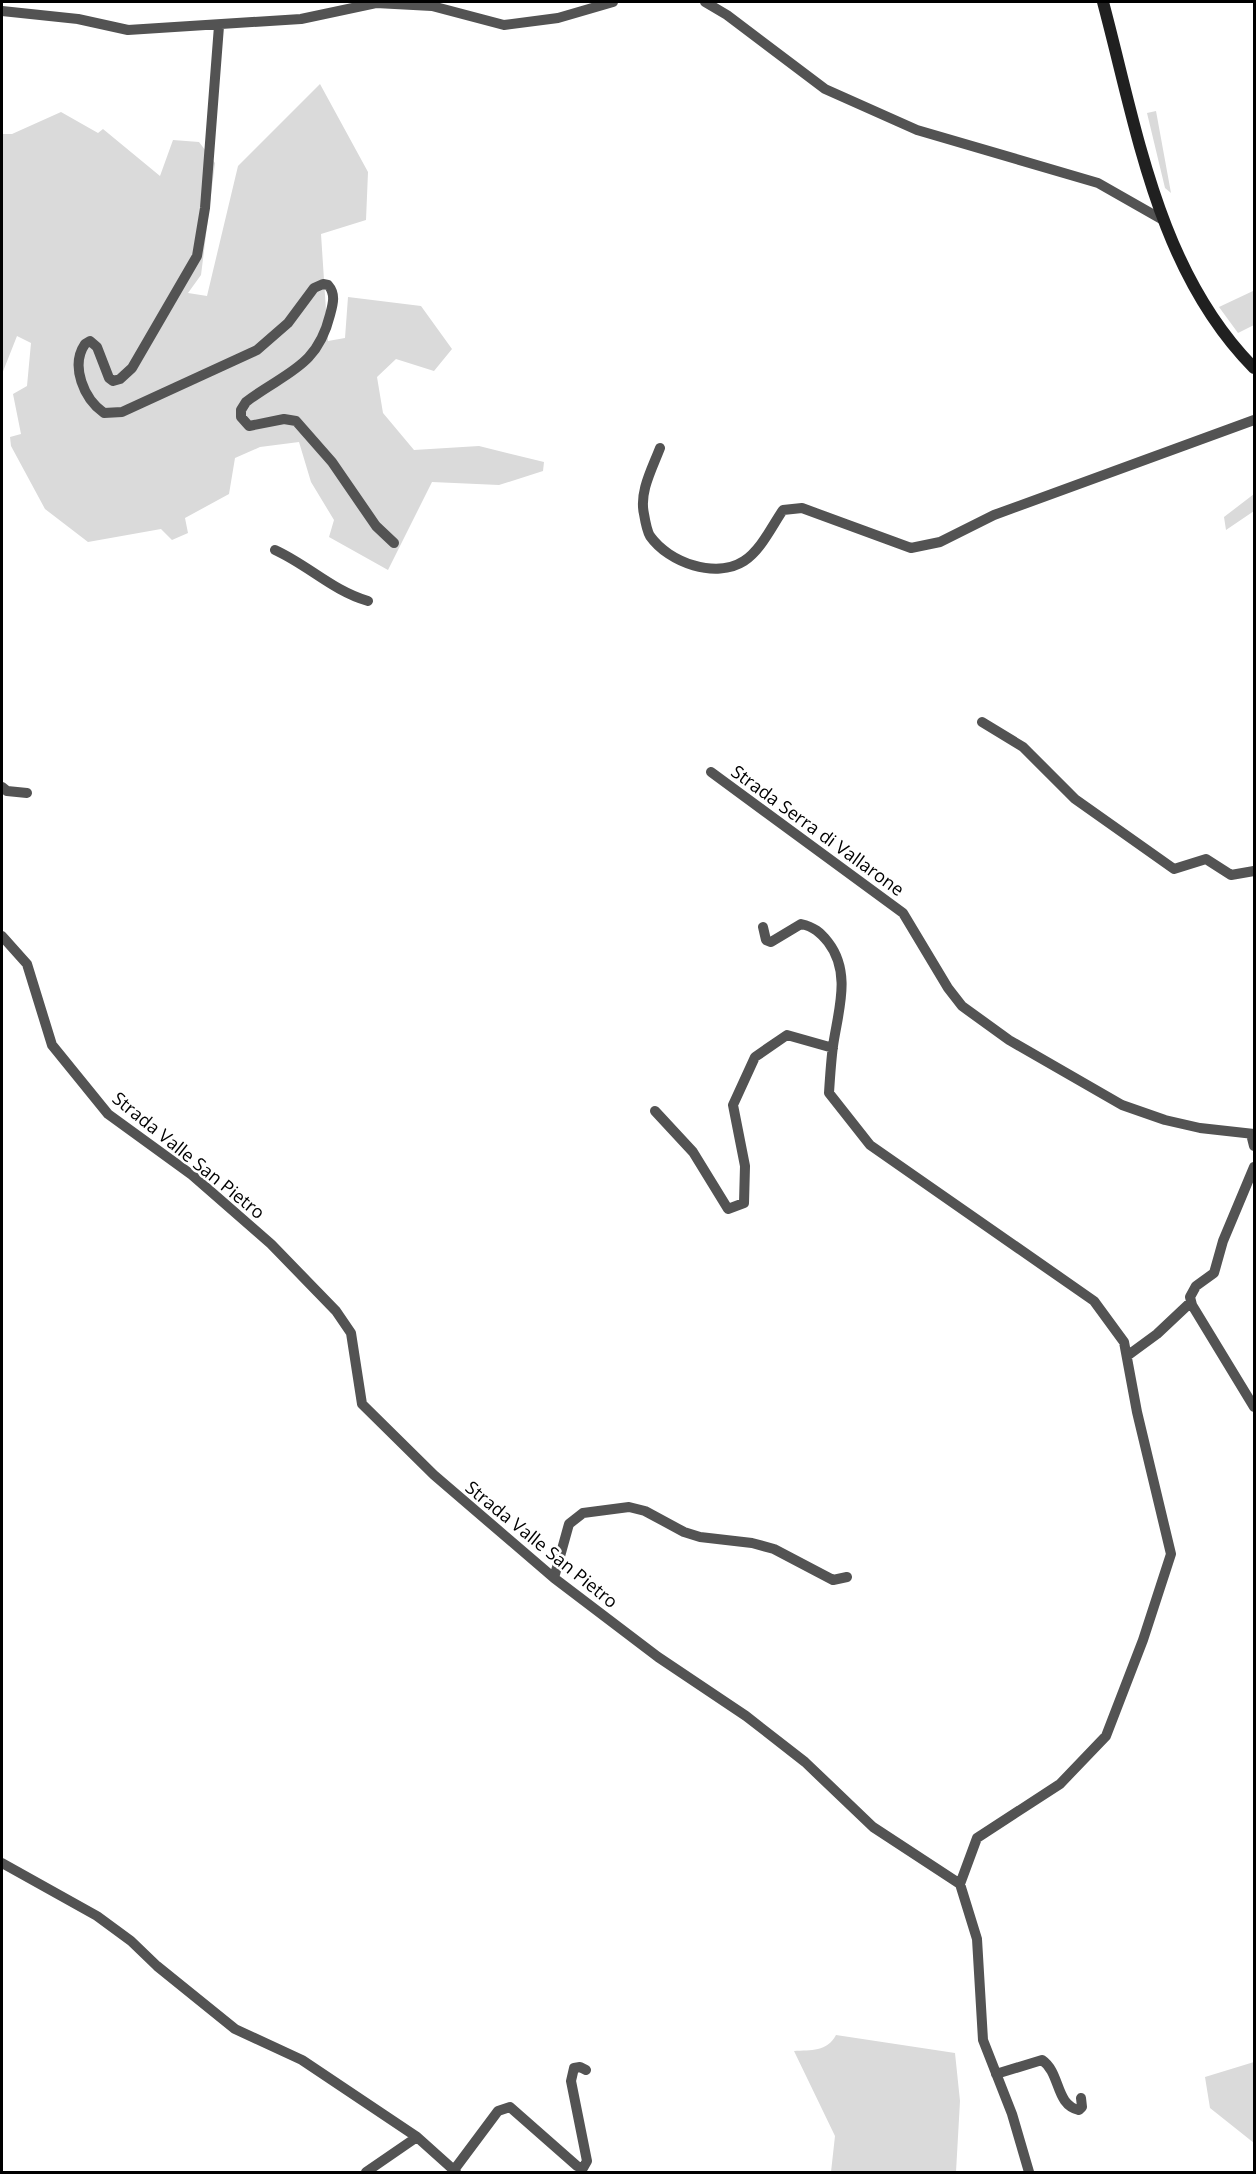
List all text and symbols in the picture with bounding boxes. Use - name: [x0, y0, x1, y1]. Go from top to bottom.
- street label: Strada Serra di Vallarone: [727, 759, 909, 901]
- street label: Strada Valle San Pietro: [108, 1086, 270, 1224]
- street label: Strada Valle San Pietro: [461, 1475, 623, 1613]

